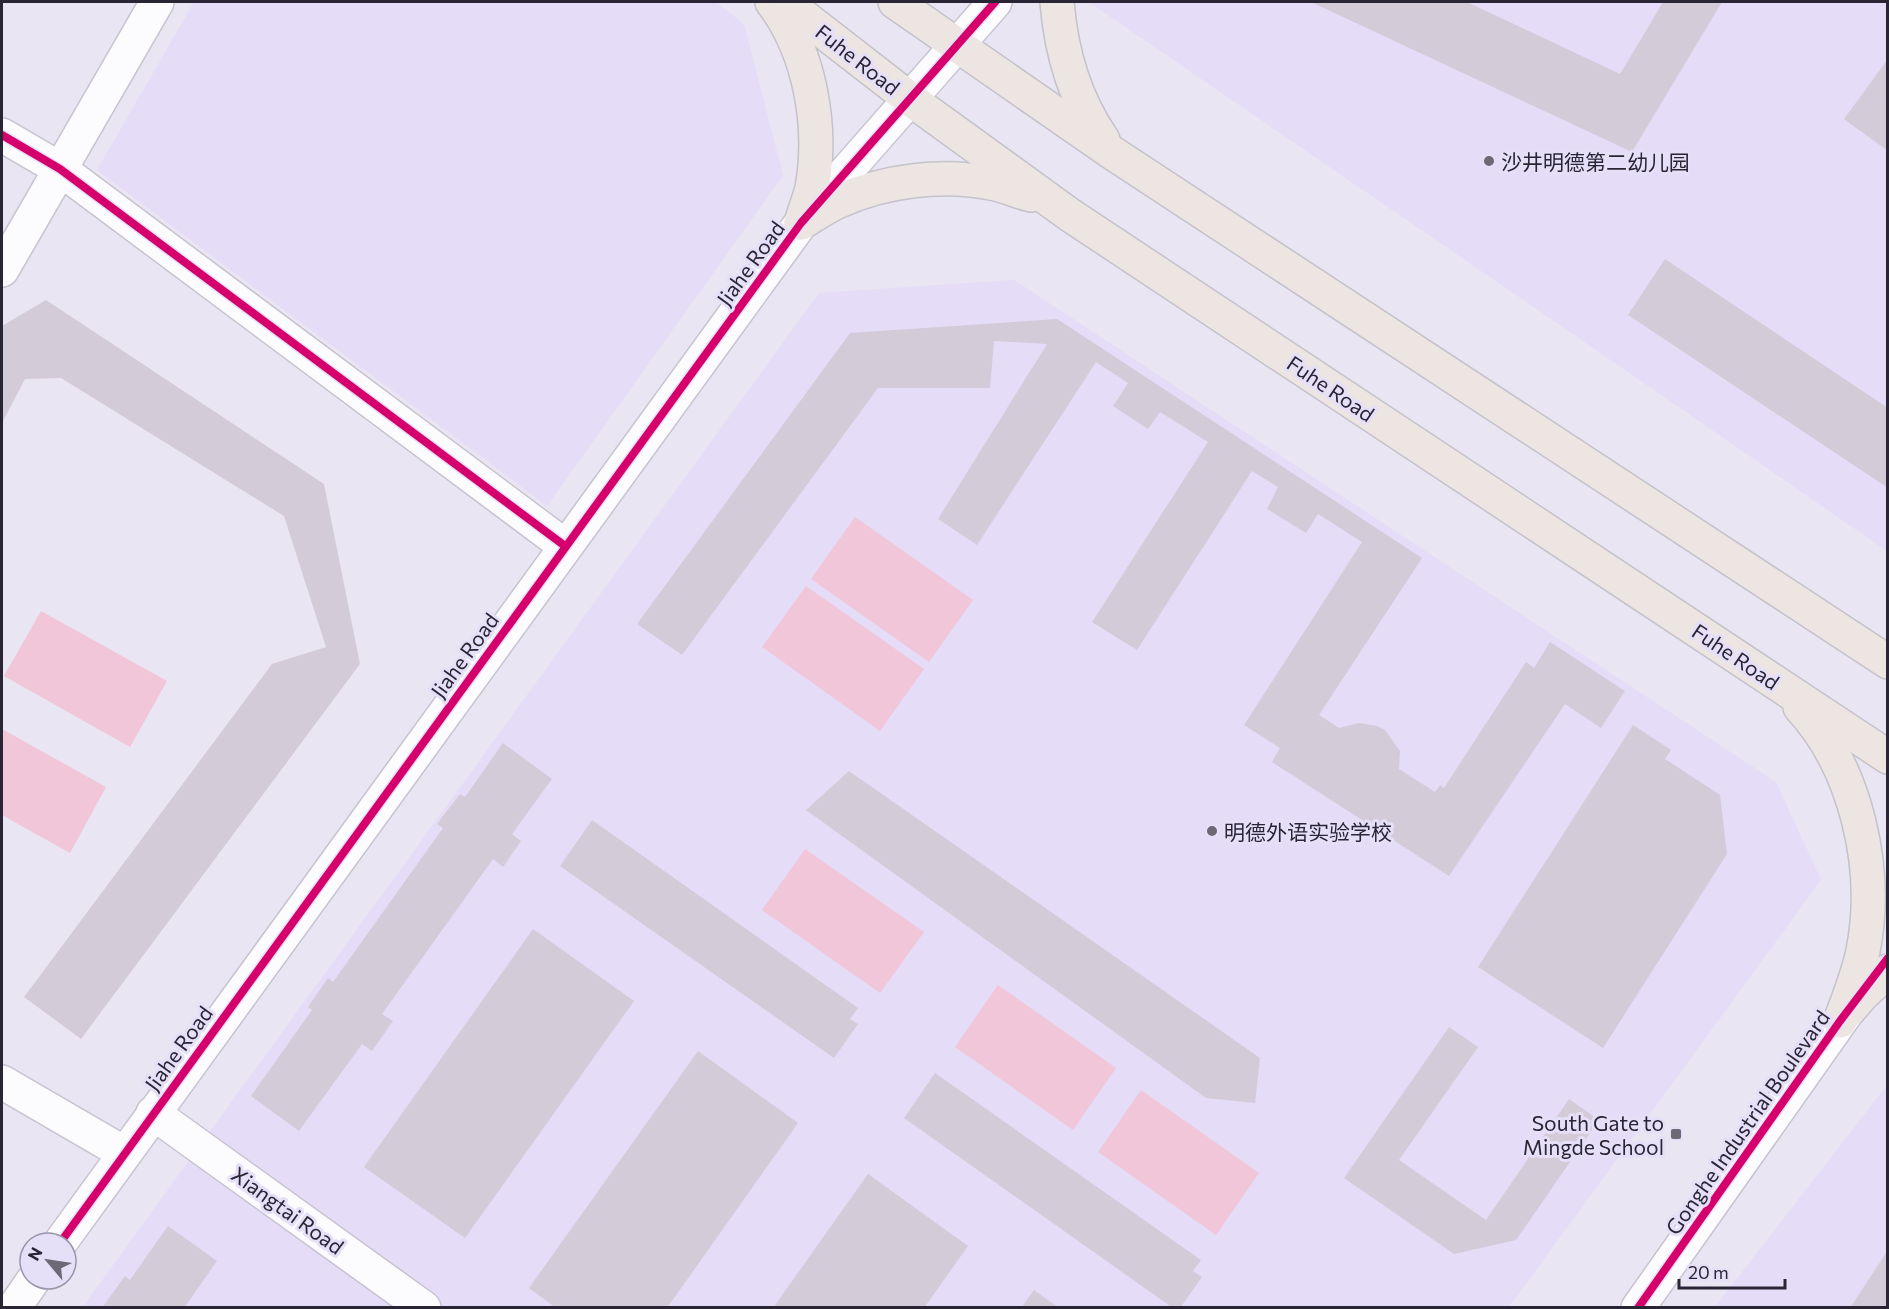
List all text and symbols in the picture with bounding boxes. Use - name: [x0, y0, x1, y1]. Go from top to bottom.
- street label: Fuhe Road: [811, 18, 905, 100]
- place label: 沙井明德第二幼儿园: [1501, 149, 1690, 174]
- marker: 沙井明德第二幼儿园: [1482, 154, 1496, 168]
- street label: Jiahe Road: [711, 216, 789, 310]
- street label: Fuhe Road: [1283, 350, 1379, 426]
- street label: Jiahe Road: [425, 608, 503, 702]
- street label: Fuhe Road: [1688, 618, 1784, 694]
- place label: 明德外语实验学校: [1224, 819, 1392, 844]
- marker: 明德外语实验学校: [1205, 824, 1219, 838]
- street label: Jiahe Road: [139, 1001, 217, 1095]
- street label: Gonghe Industrial Boulevard: [1660, 1005, 1834, 1239]
- place label: South Gate to Mingde School: [1523, 1110, 1664, 1159]
- marker: South Gate to Mingde School: [1669, 1127, 1683, 1141]
- street label: Xiangtai Road: [227, 1161, 349, 1259]
- north arrow: [18, 1231, 78, 1291]
- text: N: [23, 1244, 46, 1263]
- scale bar: [1679, 1252, 1786, 1290]
- text: 20 m: [1688, 1261, 1729, 1283]

